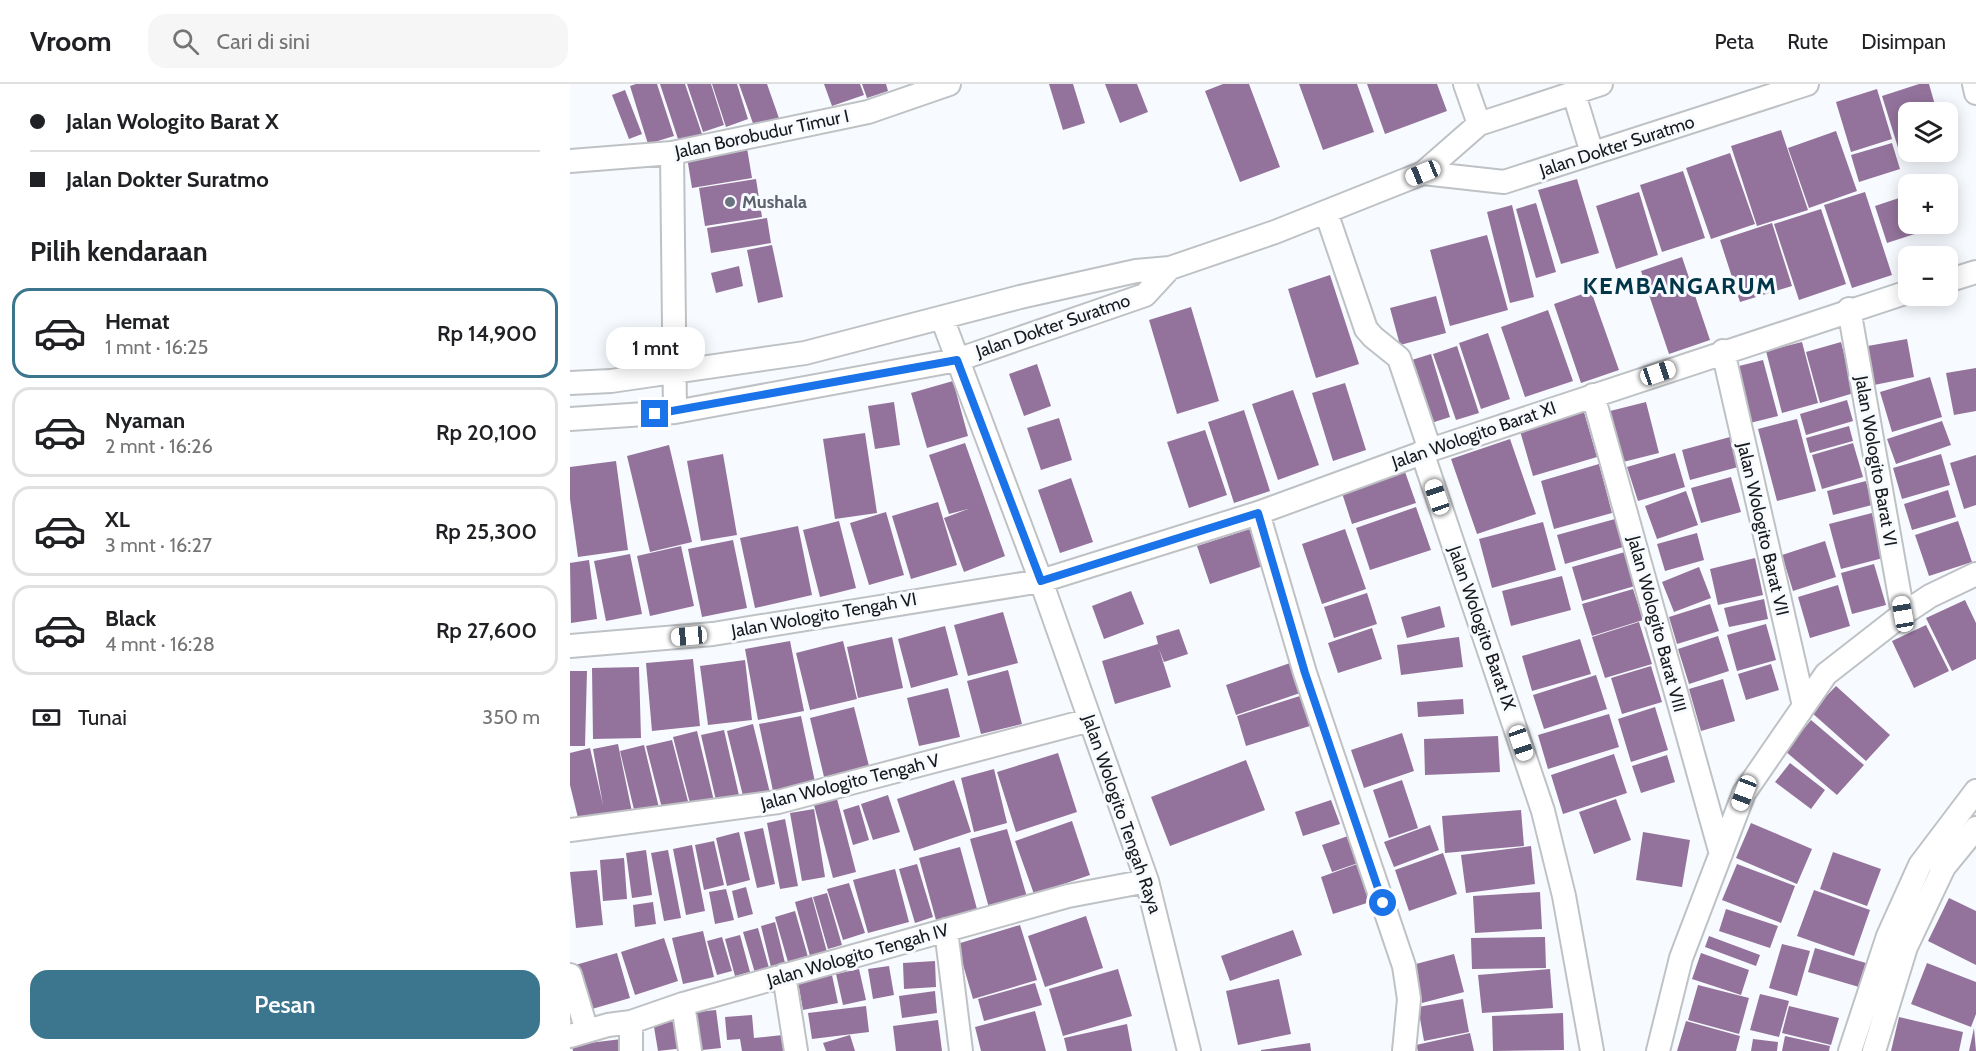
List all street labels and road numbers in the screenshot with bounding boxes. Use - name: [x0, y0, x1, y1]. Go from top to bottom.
- street label: Jalan Borobudur Timur I: [672, 105, 851, 163]
- street label: Jalan Dokter Suratmo: [1536, 111, 1697, 182]
- street label: Jalan Dokter Suratmo: [972, 289, 1133, 363]
- street label: Jalan Wologito Barat VI: [1850, 373, 1902, 548]
- street label: Jalan Wologito Barat XI: [1388, 397, 1559, 474]
- street label: Jalan Wologito Barat VII: [1732, 439, 1794, 618]
- street label: Jalan Wologito Barat VIII: [1623, 532, 1691, 715]
- street label: Jalan Wologito Barat IX: [1443, 542, 1521, 713]
- street label: Jalan Wologito Tengah VI: [729, 588, 918, 642]
- street label: Jalan Wologito Tengah Raya: [1077, 711, 1167, 917]
- street label: Jalan Wologito Tengah V: [757, 749, 942, 815]
- street label: Jalan Wologito Tengah IV: [764, 919, 951, 992]

